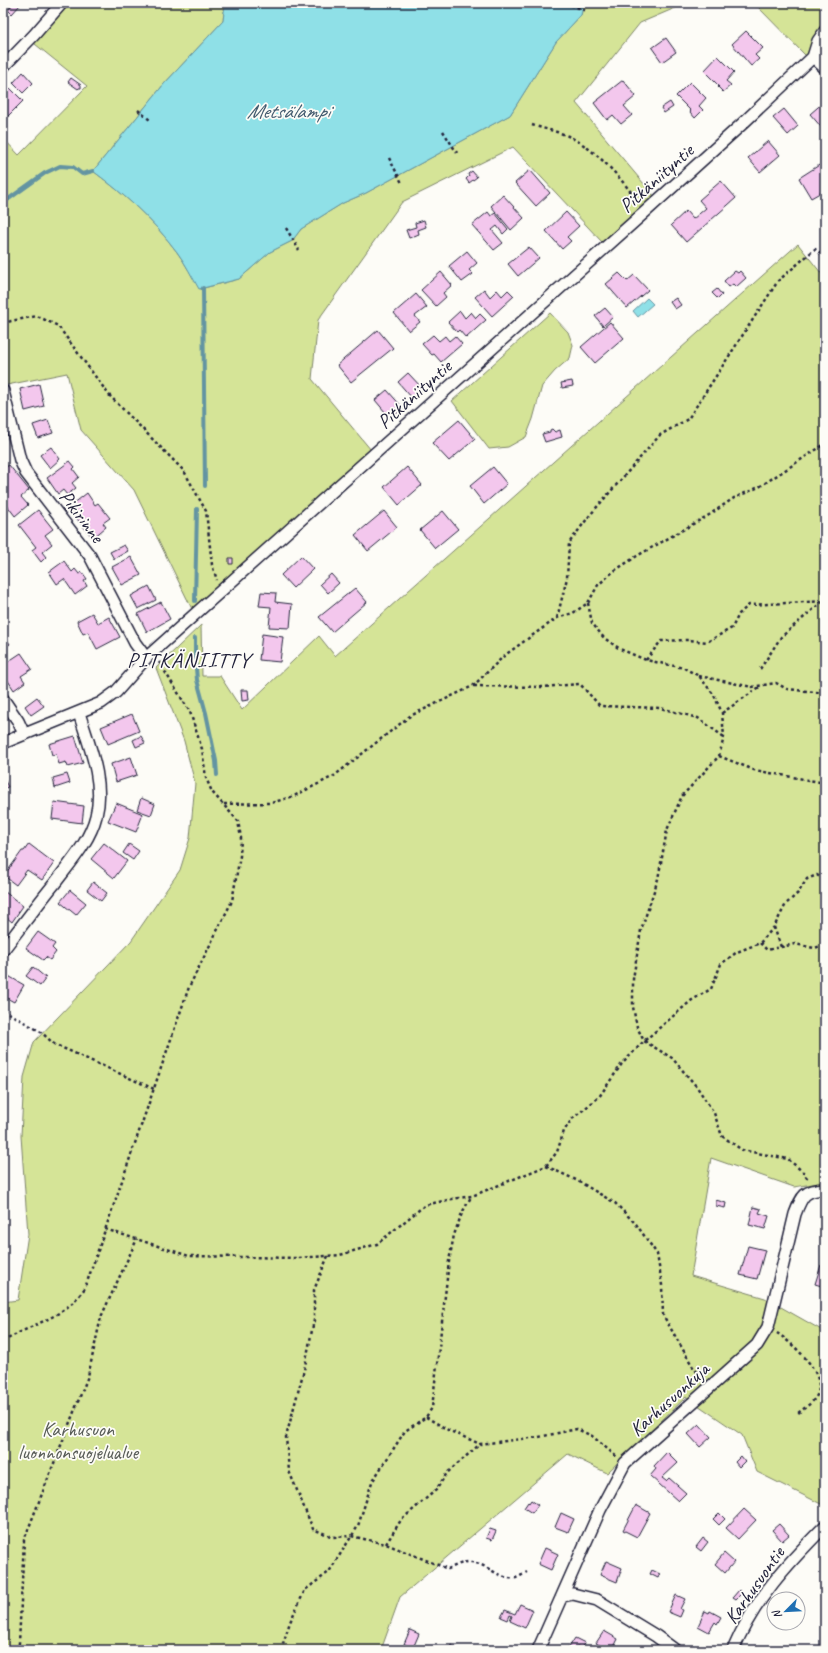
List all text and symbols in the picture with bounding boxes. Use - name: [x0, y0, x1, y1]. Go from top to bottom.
- water label: Metsälampi: [247, 98, 334, 124]
- street label: Pitkäniityntie: [614, 137, 700, 218]
- street label: Pitkäniityntie: [372, 353, 458, 434]
- street label: Pikirinne: [54, 485, 110, 549]
- district label: PITKÄNIITTY: [127, 646, 254, 674]
- street label: Karhusuonkuja: [624, 1356, 716, 1442]
- park label: Karhusuon luonnonsuojelualue: [18, 1417, 139, 1465]
- street label: Karhusuontie: [719, 1541, 791, 1629]
- north arrow: [766, 1591, 806, 1631]
- text: N: [768, 1607, 785, 1621]

